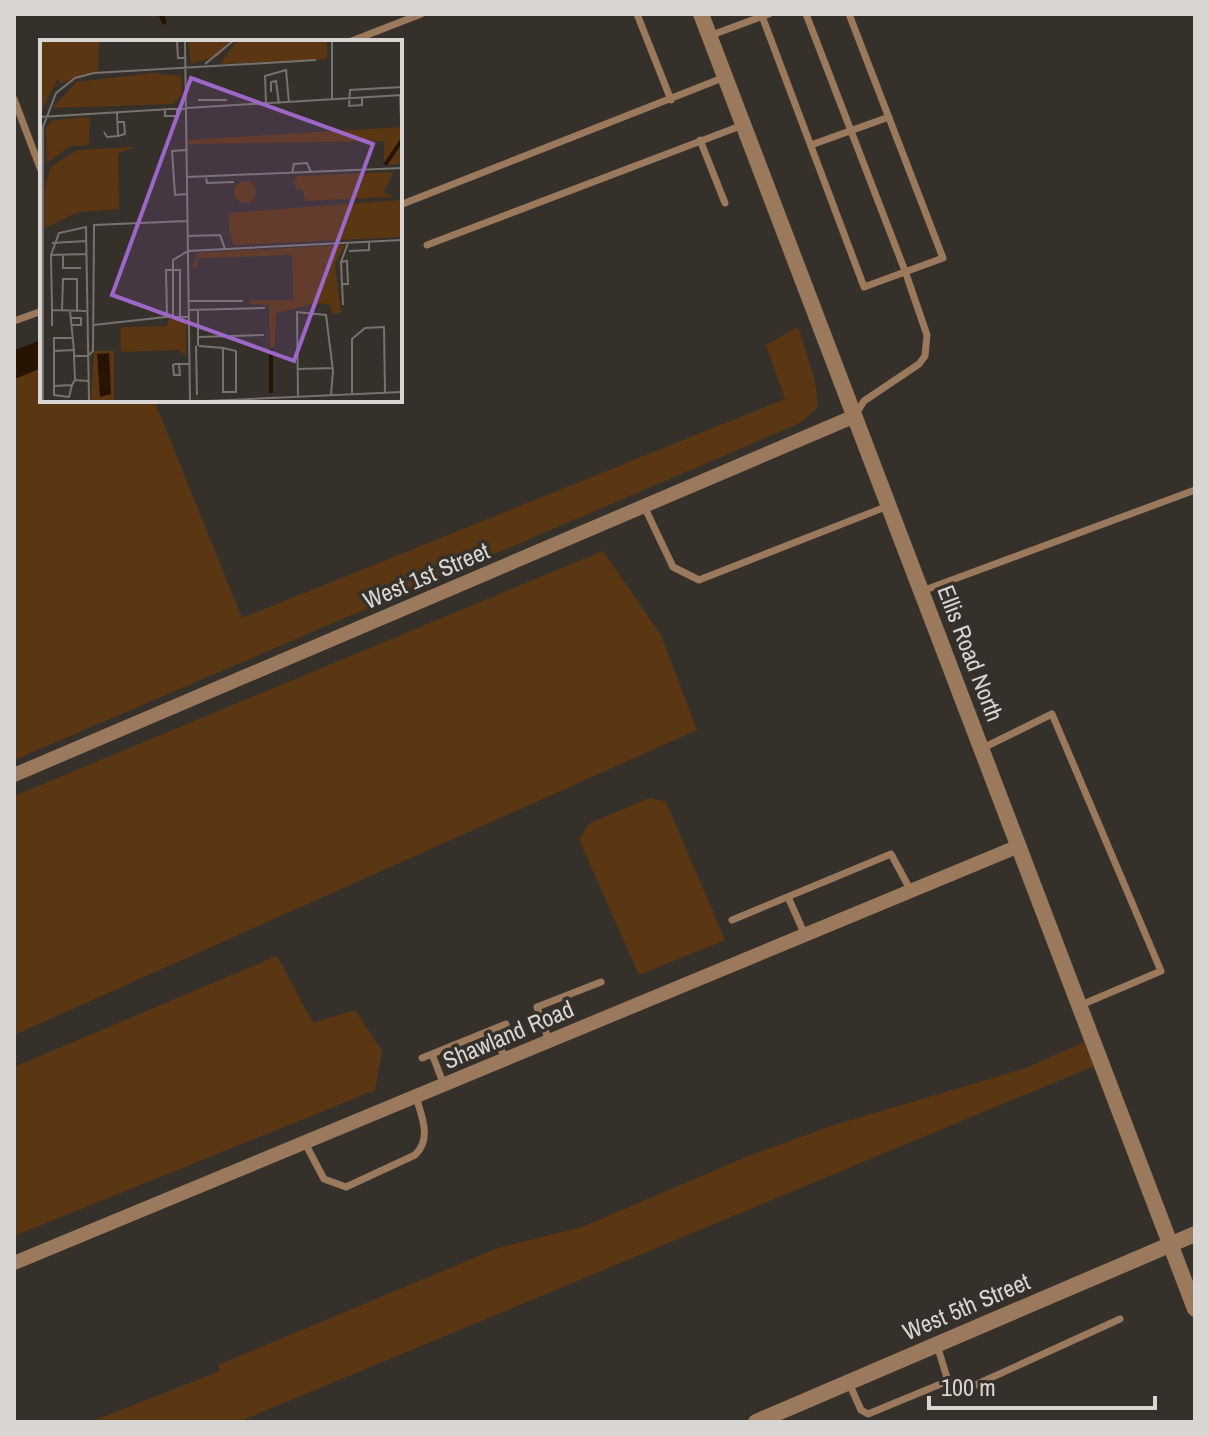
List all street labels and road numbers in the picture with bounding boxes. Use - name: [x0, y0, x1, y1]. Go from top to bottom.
- street label: West 1st Street: [358, 534, 495, 616]
- street label: Ellis Road North: [930, 580, 1012, 726]
- street label: Shawland Road: [438, 992, 578, 1076]
- street label: West 5th Street: [897, 1265, 1035, 1347]

